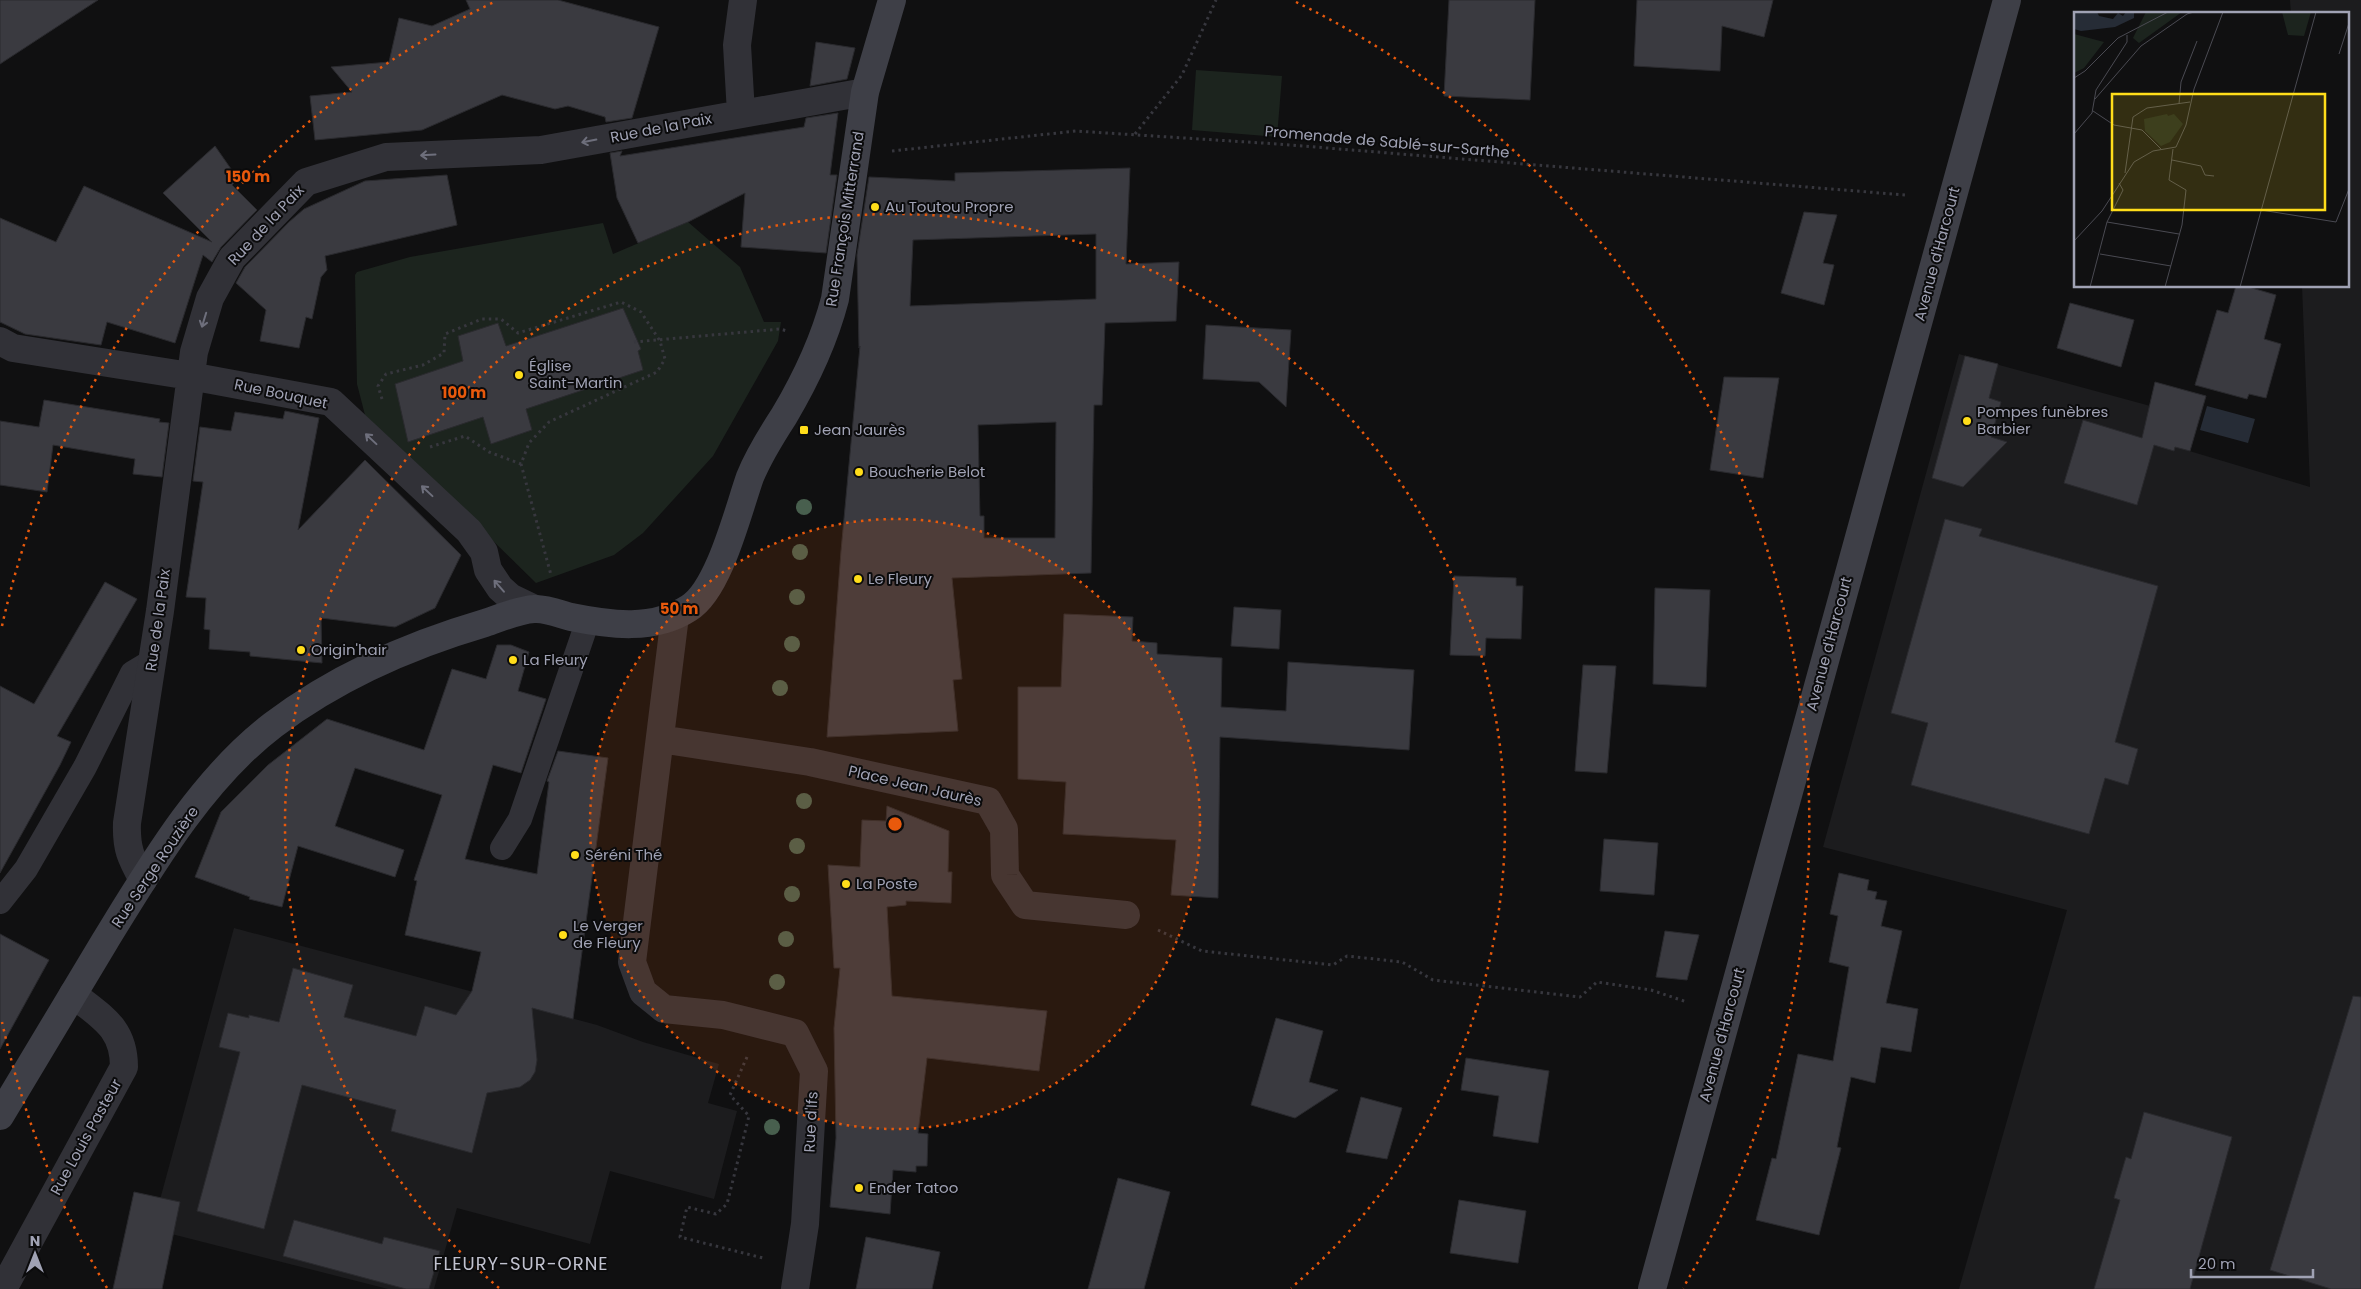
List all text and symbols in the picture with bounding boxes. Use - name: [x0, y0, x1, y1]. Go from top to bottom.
- inset map: [2074, 12, 2348, 288]
- street label: Rue de la Paix: [608, 107, 713, 148]
- street label: Promenade de Sablé-sur-Sarthe: [1264, 120, 1510, 163]
- street label: Rue François Mitterrand: [820, 130, 869, 308]
- one-way arrow: [582, 137, 598, 146]
- one-way arrow: [420, 150, 436, 160]
- text: 150 m: [226, 166, 270, 187]
- street label: Rue de la Paix: [223, 180, 308, 269]
- street label: Avenue d'Harcourt: [1908, 184, 1965, 323]
- place label: Au Toutou Propre: [885, 196, 1014, 217]
- marker: Au Toutou Propre: [869, 201, 881, 213]
- one-way arrow: [198, 312, 208, 328]
- place label: Église Saint-Martin: [529, 355, 622, 393]
- marker: Église Saint-Martin: [513, 369, 525, 381]
- street label: Rue Bouquet: [232, 373, 330, 414]
- text: 100 m: [442, 382, 486, 403]
- place label: Pompes funèbres Barbier: [1977, 401, 2108, 439]
- marker: Pompes funèbres Barbier: [1961, 415, 1973, 427]
- place label: Jean Jaurès: [814, 419, 906, 440]
- marker: Jean Jaurès: [798, 424, 810, 436]
- one-way arrow: [365, 433, 377, 445]
- place label: Boucherie Belot: [869, 461, 985, 482]
- marker: Boucherie Belot: [853, 466, 865, 478]
- one-way arrow: [420, 485, 433, 497]
- street label: Rue de la Paix: [140, 567, 175, 672]
- place label: Le Fleury: [868, 568, 933, 589]
- marker: Le Fleury: [852, 573, 864, 585]
- street label: Avenue d'Harcourt: [1800, 574, 1857, 713]
- one-way arrow: [493, 579, 504, 592]
- text: 50 m: [660, 598, 698, 619]
- place label: Origin'hair: [311, 639, 387, 660]
- marker: Origin'hair: [295, 644, 307, 656]
- place label: La Fleury: [523, 649, 588, 670]
- marker: La Fleury: [507, 654, 519, 666]
- street label: Place Jean Jaurès: [846, 760, 984, 811]
- street label: Rue Serge Rouzière: [106, 802, 203, 932]
- centre of rings: [886, 815, 904, 833]
- place label: Séréni Thé: [585, 844, 662, 865]
- marker: Séréni Thé: [569, 849, 581, 861]
- place label: La Poste: [856, 873, 918, 894]
- marker: La Poste: [840, 878, 852, 890]
- place label: Le Verger de Fleury: [573, 915, 643, 953]
- marker: Le Verger de Fleury: [557, 929, 569, 941]
- street label: Avenue d'Harcourt: [1693, 965, 1750, 1104]
- street label: Rue Louis Pasteur: [45, 1075, 126, 1199]
- street label: Rue d'Ifs: [798, 1091, 823, 1153]
- place label: Ender Tatoo: [869, 1177, 958, 1198]
- marker: Ender Tatoo: [853, 1182, 865, 1194]
- north arrow: [10, 1229, 60, 1279]
- text: N: [30, 1231, 40, 1251]
- scale bar: [2191, 1246, 2314, 1278]
- district label: FLEURY-SUR-ORNE: [433, 1251, 609, 1276]
- text: 20 m: [2198, 1253, 2236, 1274]

